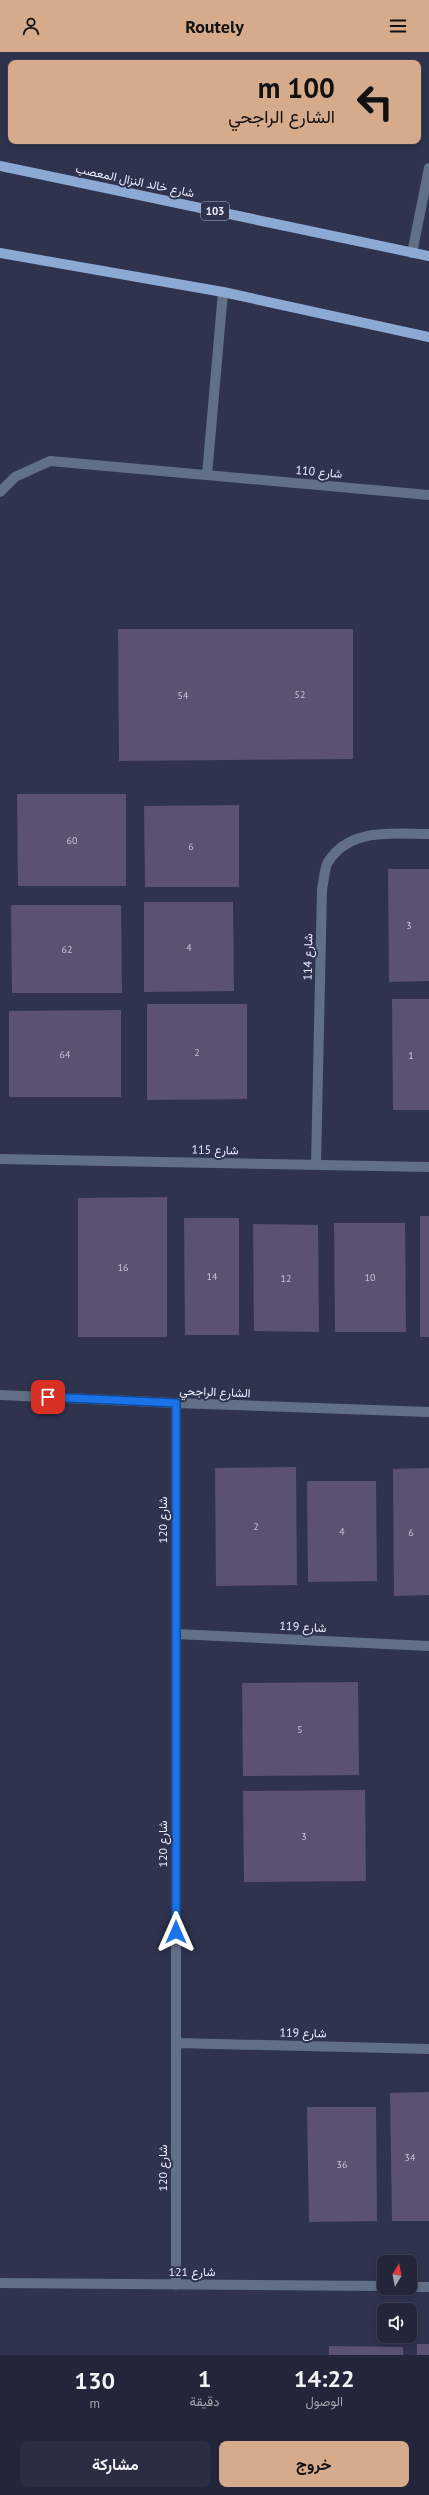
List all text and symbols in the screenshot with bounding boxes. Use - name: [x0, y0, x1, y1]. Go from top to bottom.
- icon: person: [20, 15, 42, 37]
- text: Routely: [185, 15, 244, 38]
- icon: menu: [387, 15, 409, 37]
- text: 100 m: [258, 69, 335, 106]
- icon: left: [349, 76, 401, 128]
- text: الشارع الراجحي: [228, 105, 335, 128]
- street label: شارع خالد النزال المعصب: [74, 161, 196, 202]
- road number: 103: [201, 202, 229, 220]
- street label: شارع 110: [295, 462, 343, 483]
- house number: 52: [295, 688, 305, 701]
- house number: 54: [178, 689, 189, 702]
- house number: 60: [67, 834, 78, 847]
- house number: 6: [188, 840, 194, 853]
- house number: 3: [406, 919, 412, 932]
- street label: 114 شارع: [300, 933, 317, 981]
- house number: 4: [186, 941, 192, 954]
- house number: 62: [62, 943, 72, 956]
- house number: 2: [194, 1046, 200, 1059]
- house number: 64: [60, 1048, 71, 1061]
- house number: 1: [408, 1049, 414, 1062]
- street label: شارع 115: [191, 1142, 239, 1159]
- house number: 16: [118, 1261, 128, 1274]
- house number: 14: [207, 1270, 218, 1283]
- house number: 10: [365, 1271, 376, 1284]
- house number: 12: [281, 1272, 291, 1285]
- pin: [31, 1380, 65, 1414]
- street label: الشارع الراجحي: [179, 1383, 251, 1403]
- icon: arrive: [37, 1386, 59, 1408]
- street label: شارع 120: [155, 1497, 172, 1543]
- house number: 2: [253, 1520, 259, 1533]
- house number: 4: [339, 1525, 345, 1538]
- house number: 6: [408, 1526, 414, 1539]
- street label: شارع 119: [279, 1618, 327, 1637]
- house number: 5: [297, 1723, 303, 1736]
- street label: شارع 120: [155, 1821, 172, 1867]
- house number: 3: [301, 1830, 307, 1843]
- position arrow: [155, 1911, 197, 1953]
- street label: شارع 119: [279, 2025, 327, 2042]
- street label: شارع 120: [155, 2145, 172, 2191]
- house number: 34: [405, 2151, 416, 2164]
- house number: 36: [337, 2158, 347, 2171]
- north arrow: [377, 2255, 417, 2295]
- map controls: [377, 2255, 417, 2343]
- street label: شارع 121: [169, 2264, 215, 2281]
- button: sound: [377, 2303, 417, 2343]
- text: 1: [198, 2363, 211, 2394]
- text: 14:22: [294, 2363, 355, 2394]
- text: 130: [74, 2365, 115, 2396]
- text: دقيقة: [189, 2393, 220, 2410]
- text: الوصول: [306, 2393, 343, 2410]
- text: m: [89, 2395, 100, 2412]
- button: مشاركة: [20, 2441, 211, 2487]
- button: خروج: [219, 2441, 409, 2487]

